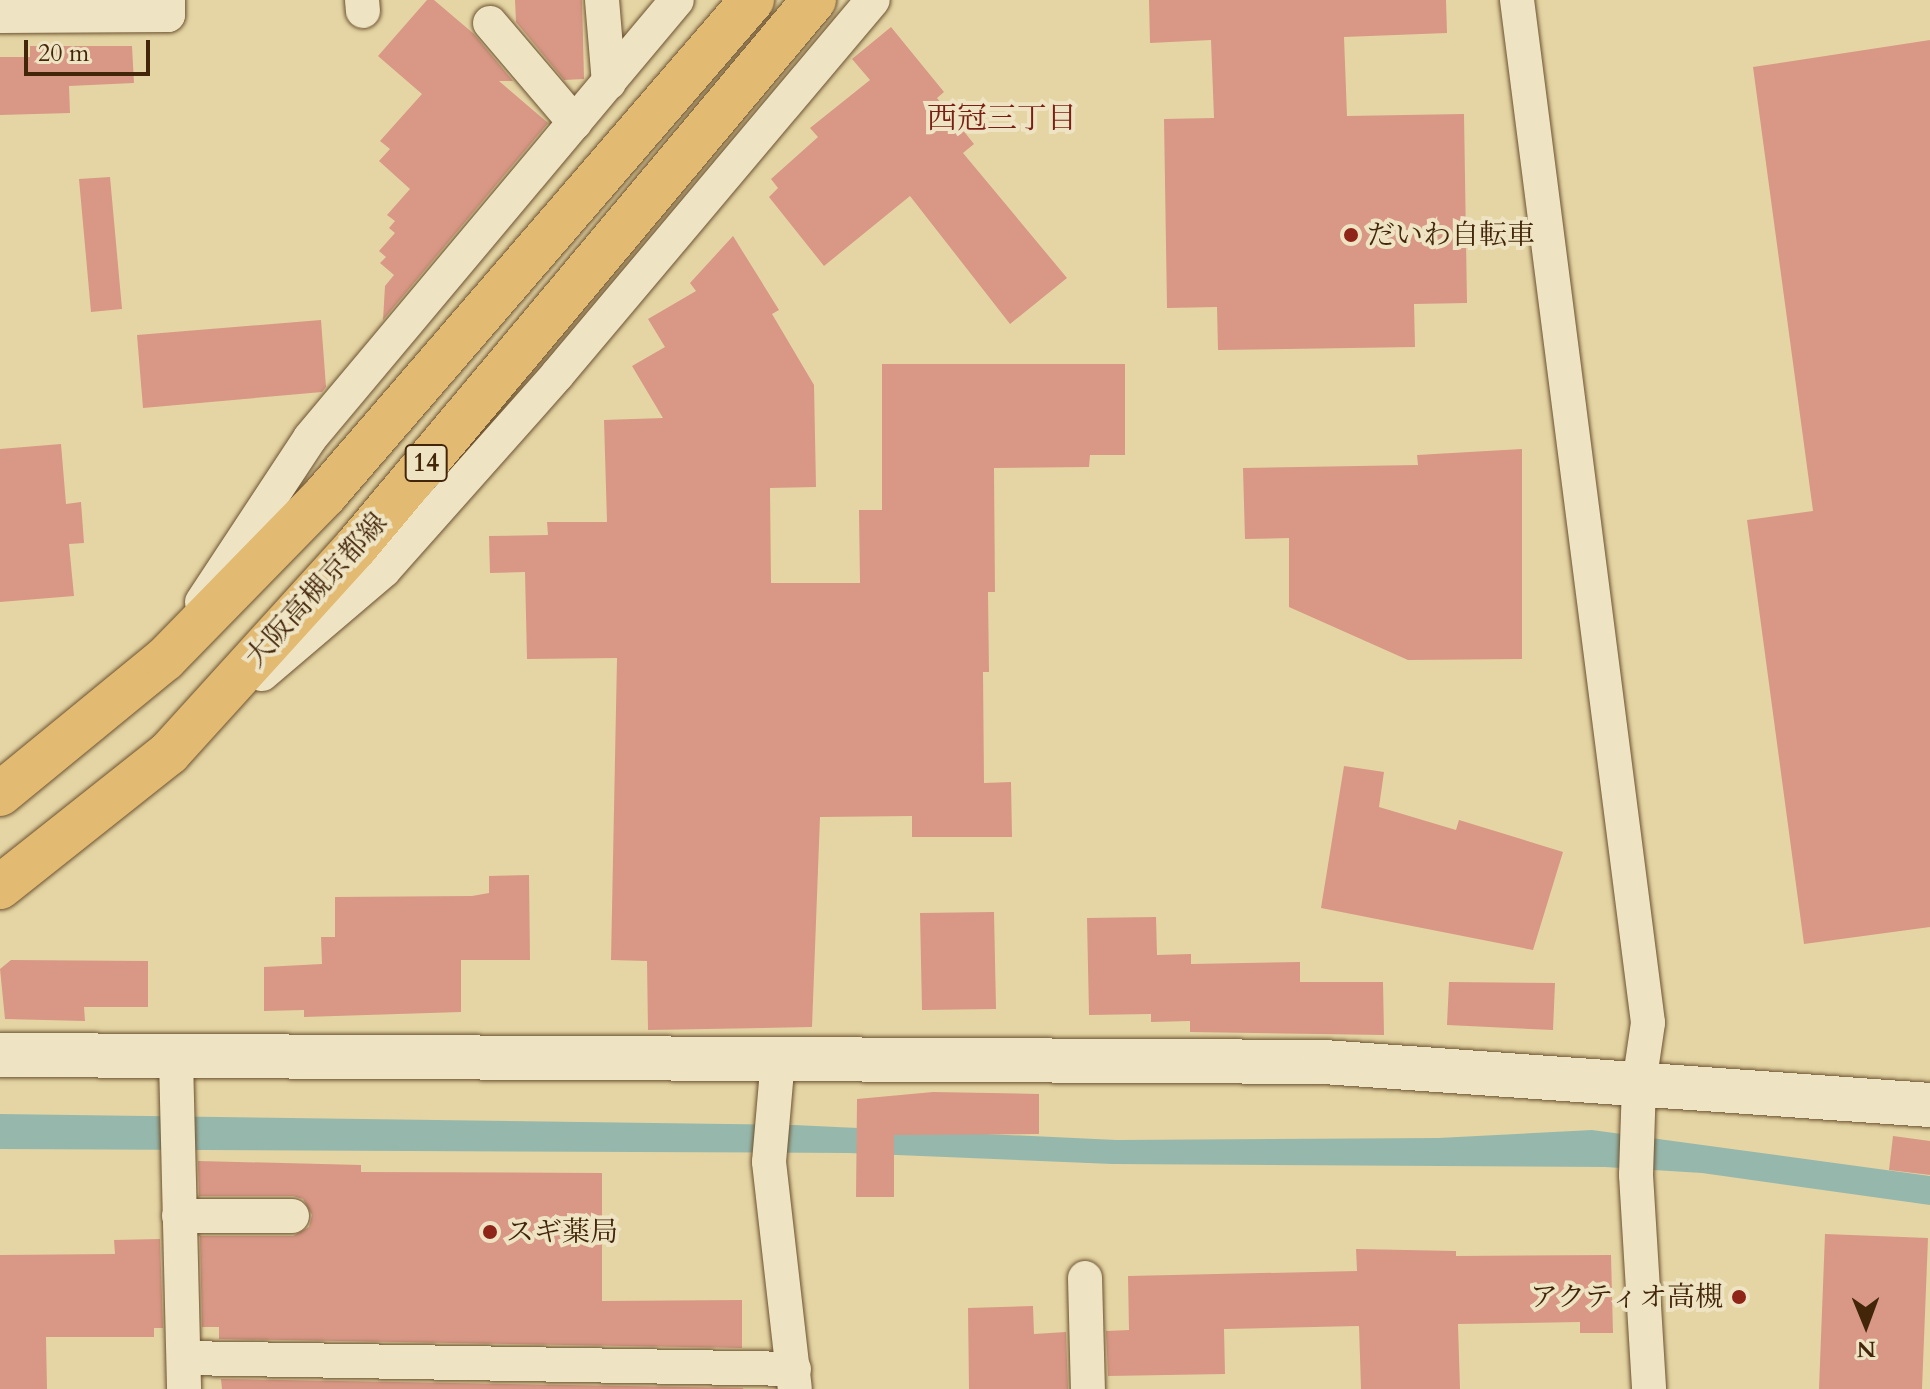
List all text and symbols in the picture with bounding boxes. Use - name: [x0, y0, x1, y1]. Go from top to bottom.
- scale bar: [28, 24, 154, 74]
- text: 20 m: [38, 37, 89, 70]
- district label: 西冠三丁目: [927, 101, 1077, 137]
- place label: だいわ自転車: [1367, 218, 1535, 252]
- marker: だいわ自転車: [1342, 226, 1360, 244]
- road number: 14: [404, 441, 448, 485]
- street label: 大阪高槻京都線: [238, 506, 394, 674]
- place label: スギ薬局: [506, 1215, 618, 1249]
- marker: スギ薬局: [481, 1223, 499, 1241]
- place label: アクティオ高槻: [1527, 1280, 1723, 1314]
- north arrow: [1826, 1285, 1906, 1365]
- marker: アクティオ高槻: [1730, 1288, 1748, 1306]
- text: N: [1857, 1334, 1876, 1364]

